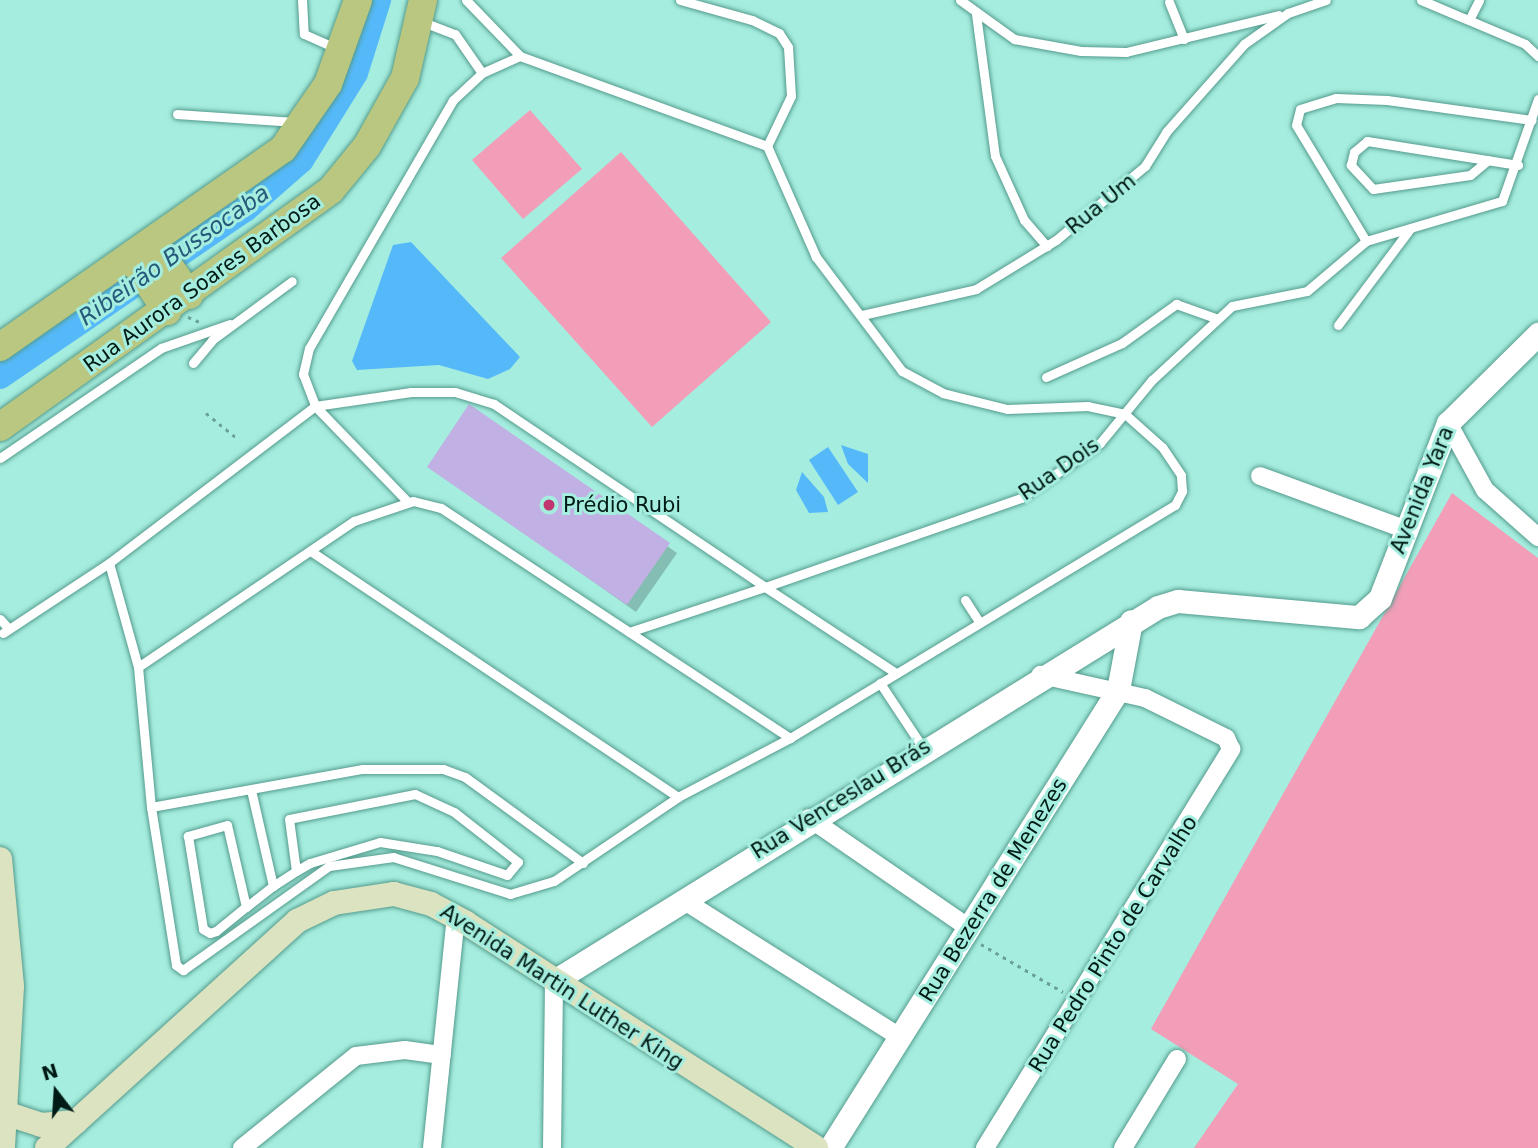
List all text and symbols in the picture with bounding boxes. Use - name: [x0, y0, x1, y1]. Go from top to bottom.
- street label: Rua Um: [1061, 168, 1141, 240]
- water label: Ribeirão Bussocaba: [73, 179, 275, 331]
- street label: Rua Aurora Soares Barbosa: [78, 188, 326, 378]
- street label: Avenida Yara: [1385, 423, 1459, 557]
- street label: Rua Dois: [1014, 432, 1104, 506]
- place label: Prédio Rubi: [563, 492, 681, 518]
- marker: Prédio Rubi: [541, 497, 557, 513]
- street label: Rua Venceslau Brás: [747, 734, 935, 864]
- street label: Rua Bezerra de Menezes: [914, 773, 1072, 1007]
- street label: Rua Pedro Pinto de Carvalho: [1023, 811, 1203, 1077]
- street label: Avenida Martin Luther King: [436, 899, 688, 1075]
- north arrow: [21, 1057, 91, 1127]
- text: N: [39, 1059, 61, 1085]

